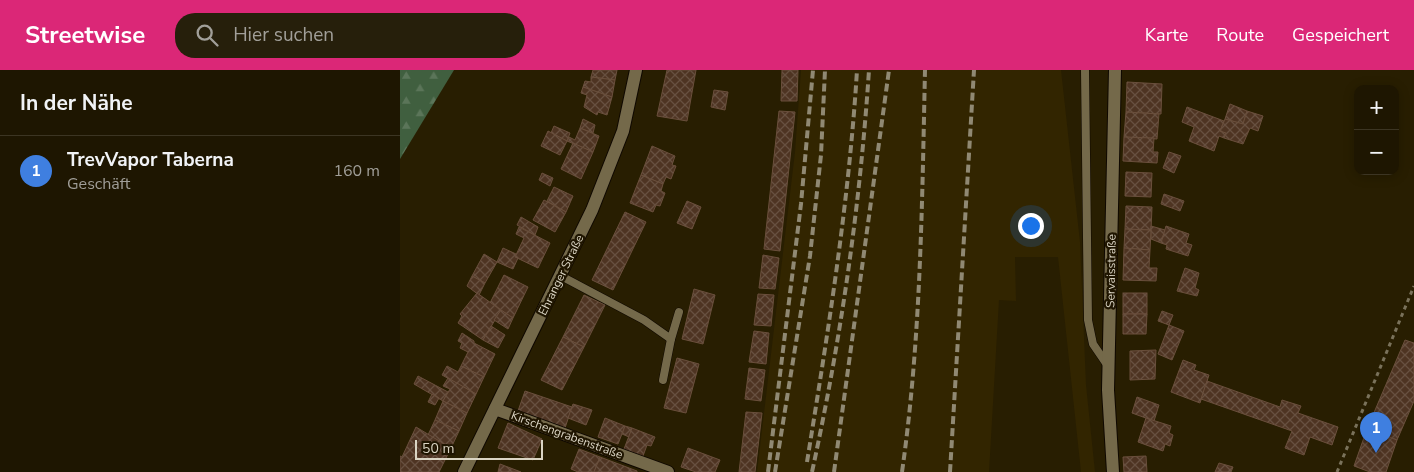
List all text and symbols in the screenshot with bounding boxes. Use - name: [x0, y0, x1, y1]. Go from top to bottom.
- search box: [175, 13, 525, 58]
- text: Streetwise: [25, 19, 145, 51]
- icon: search: [193, 21, 221, 49]
- text: Hier suchen: [233, 22, 334, 48]
- text: Karte: [1145, 23, 1188, 47]
- text: Route: [1216, 23, 1264, 47]
- text: Gespeichert: [1292, 23, 1389, 47]
- map controls: [1354, 85, 1399, 175]
- button: +: [1354, 85, 1399, 130]
- text: In der Nähe: [20, 89, 133, 117]
- button: −: [1354, 130, 1399, 175]
- text: TrevVapor Taberna: [67, 147, 234, 173]
- text: 1: [31, 160, 41, 182]
- text: 160 m: [333, 160, 380, 182]
- text: Geschäft: [67, 173, 130, 195]
- your location: [1018, 213, 1044, 239]
- street label: Ehranger Straße: [535, 232, 587, 318]
- street label: Servaisstraße: [1102, 234, 1120, 308]
- street label: Kirschengrabenstraße: [509, 407, 625, 463]
- pin: 1: [1360, 412, 1392, 453]
- scale bar: [415, 437, 542, 460]
- text: 50 m: [422, 439, 454, 458]

